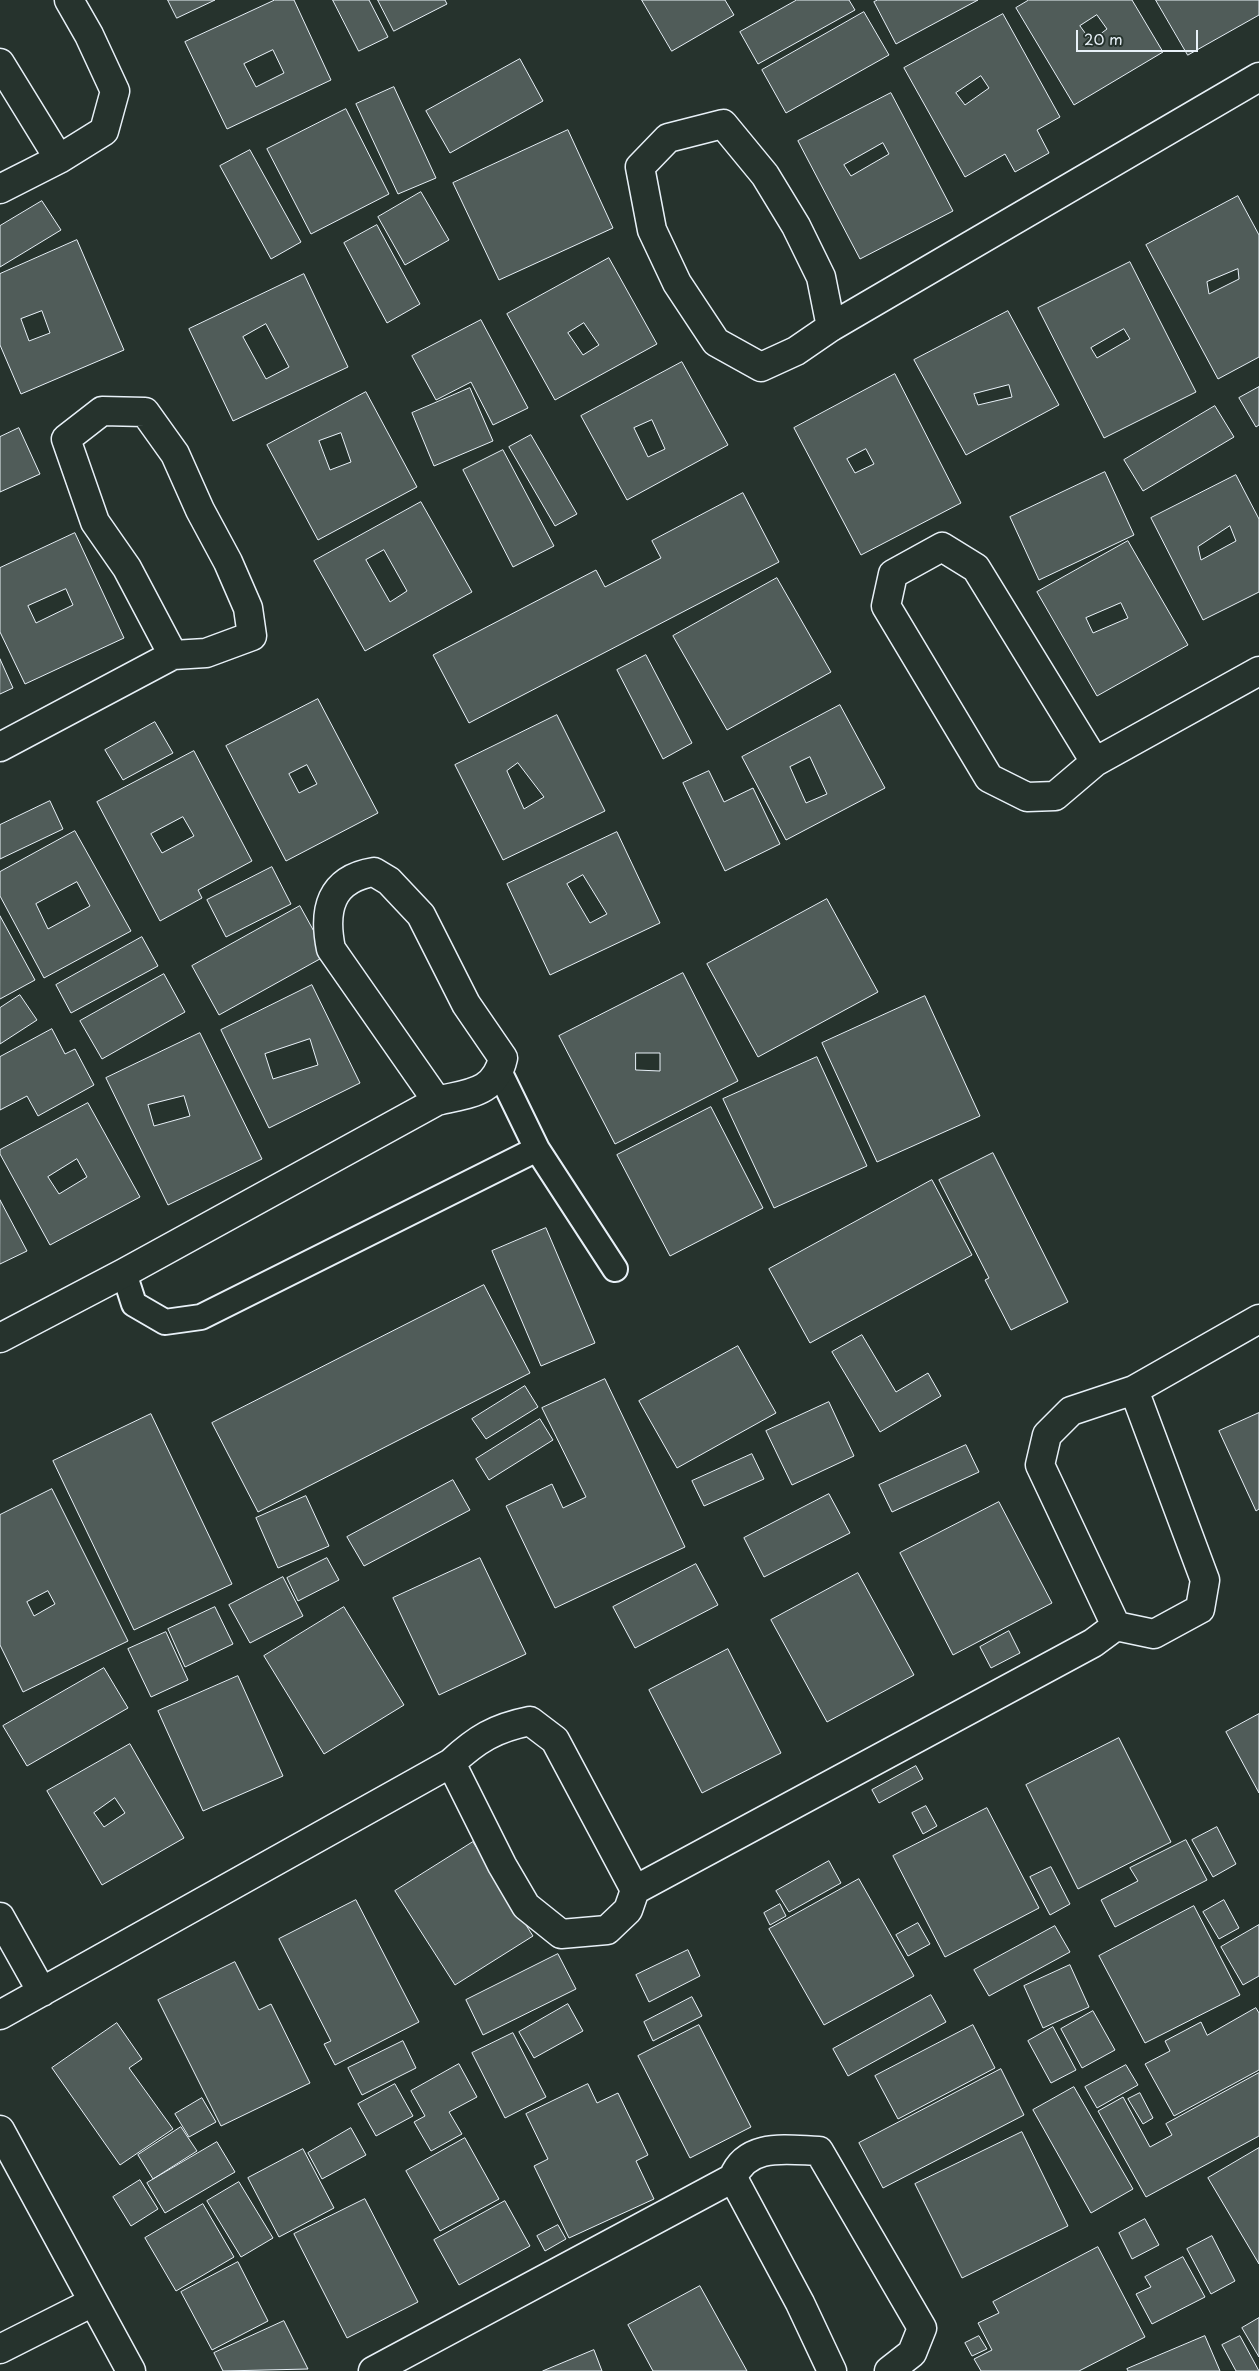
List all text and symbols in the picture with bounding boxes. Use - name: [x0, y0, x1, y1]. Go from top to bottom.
- scale bar: [1079, 20, 1202, 52]
- text: 20 m: [1084, 27, 1123, 50]

